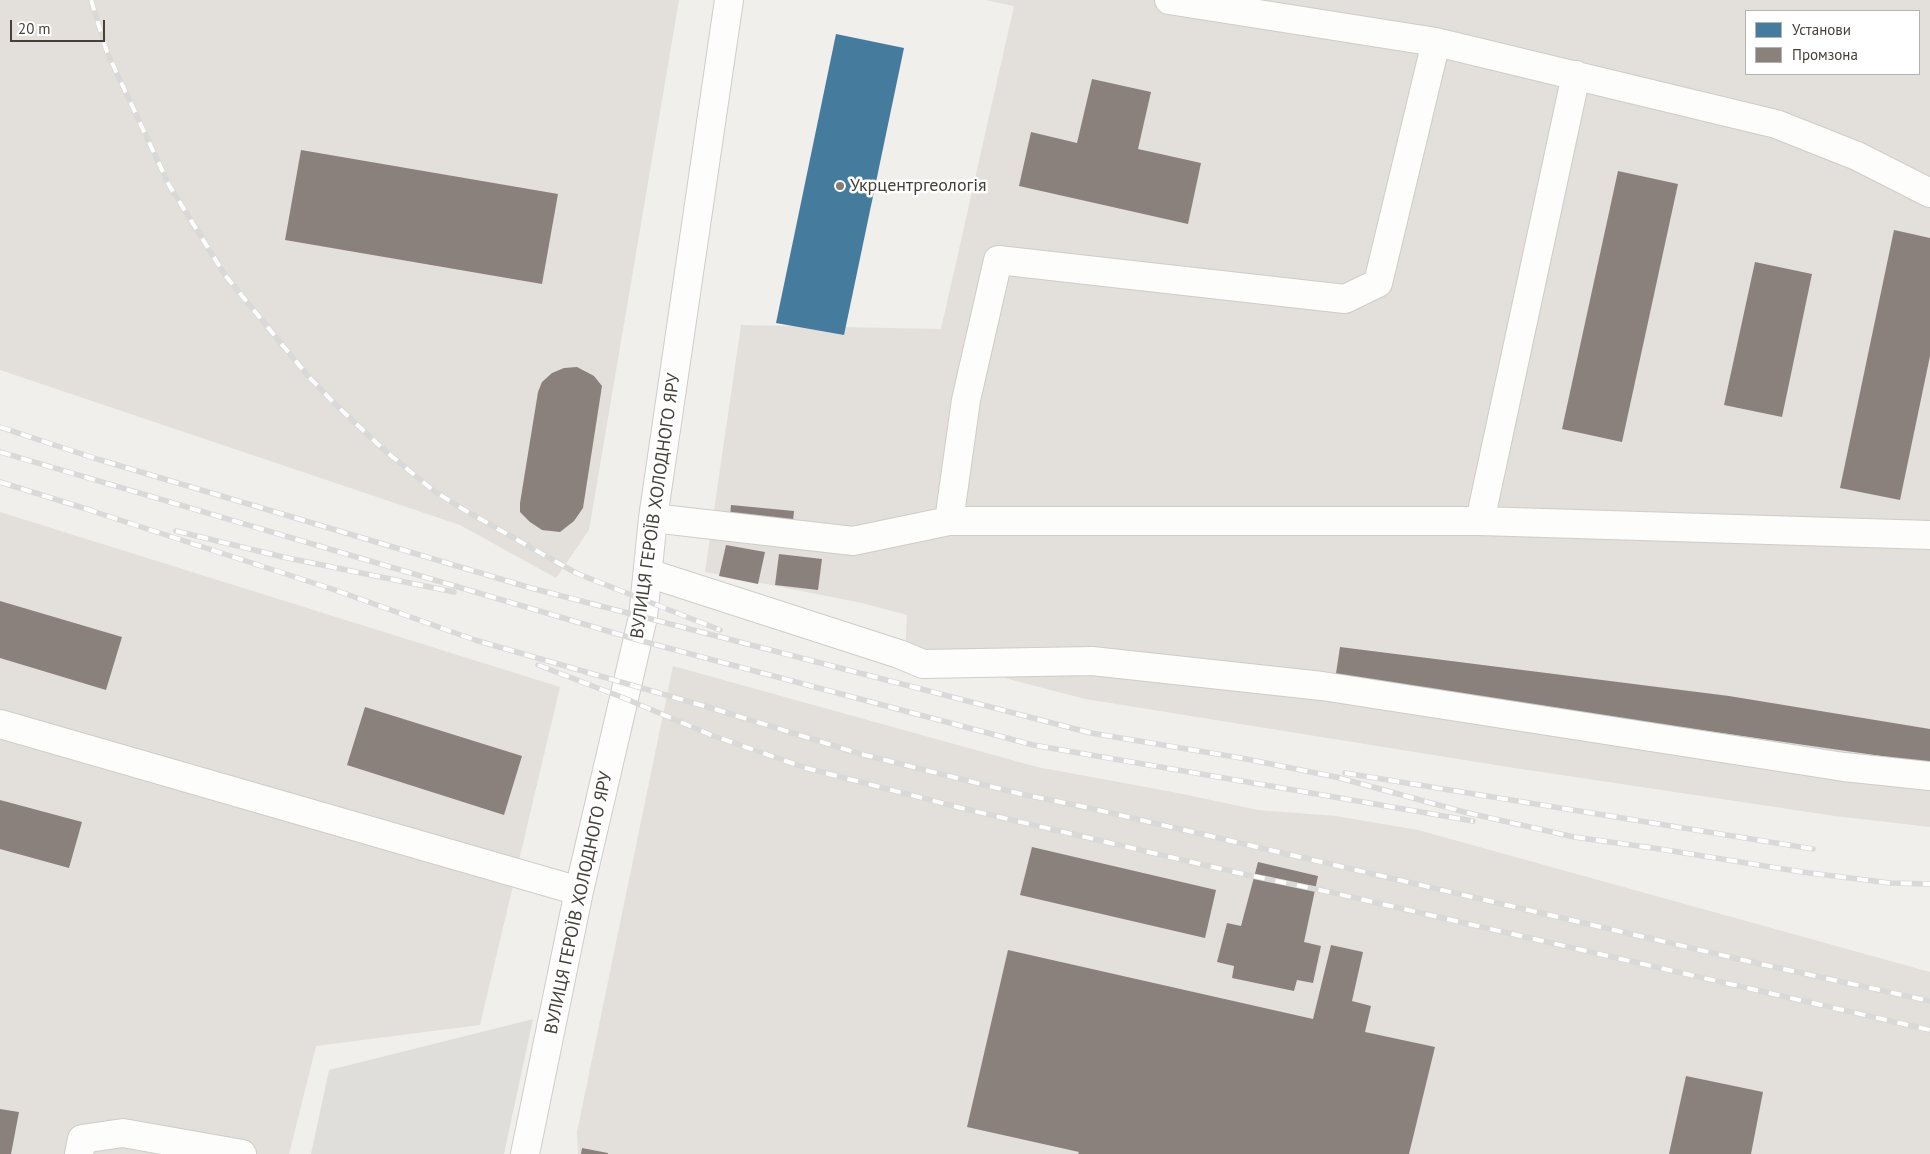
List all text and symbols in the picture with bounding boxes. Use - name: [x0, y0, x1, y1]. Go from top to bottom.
- scale bar: [12, 10, 108, 42]
- legend: [1745, 10, 1920, 75]
- text: 20 m: [18, 19, 51, 38]
- text: Установи: [1792, 20, 1851, 39]
- text: Промзона: [1792, 45, 1858, 64]
- place label: Укрцентргеологія: [850, 175, 987, 197]
- marker: Укрцентргеологія: [834, 180, 846, 192]
- street label: ВУЛИЦЯ ГЕРОЇВ ХОЛОДНОГО ЯРУ: [627, 372, 685, 640]
- street label: ВУЛИЦЯ ГЕРОЇВ ХОЛОДНОГО ЯРУ: [541, 770, 617, 1036]

